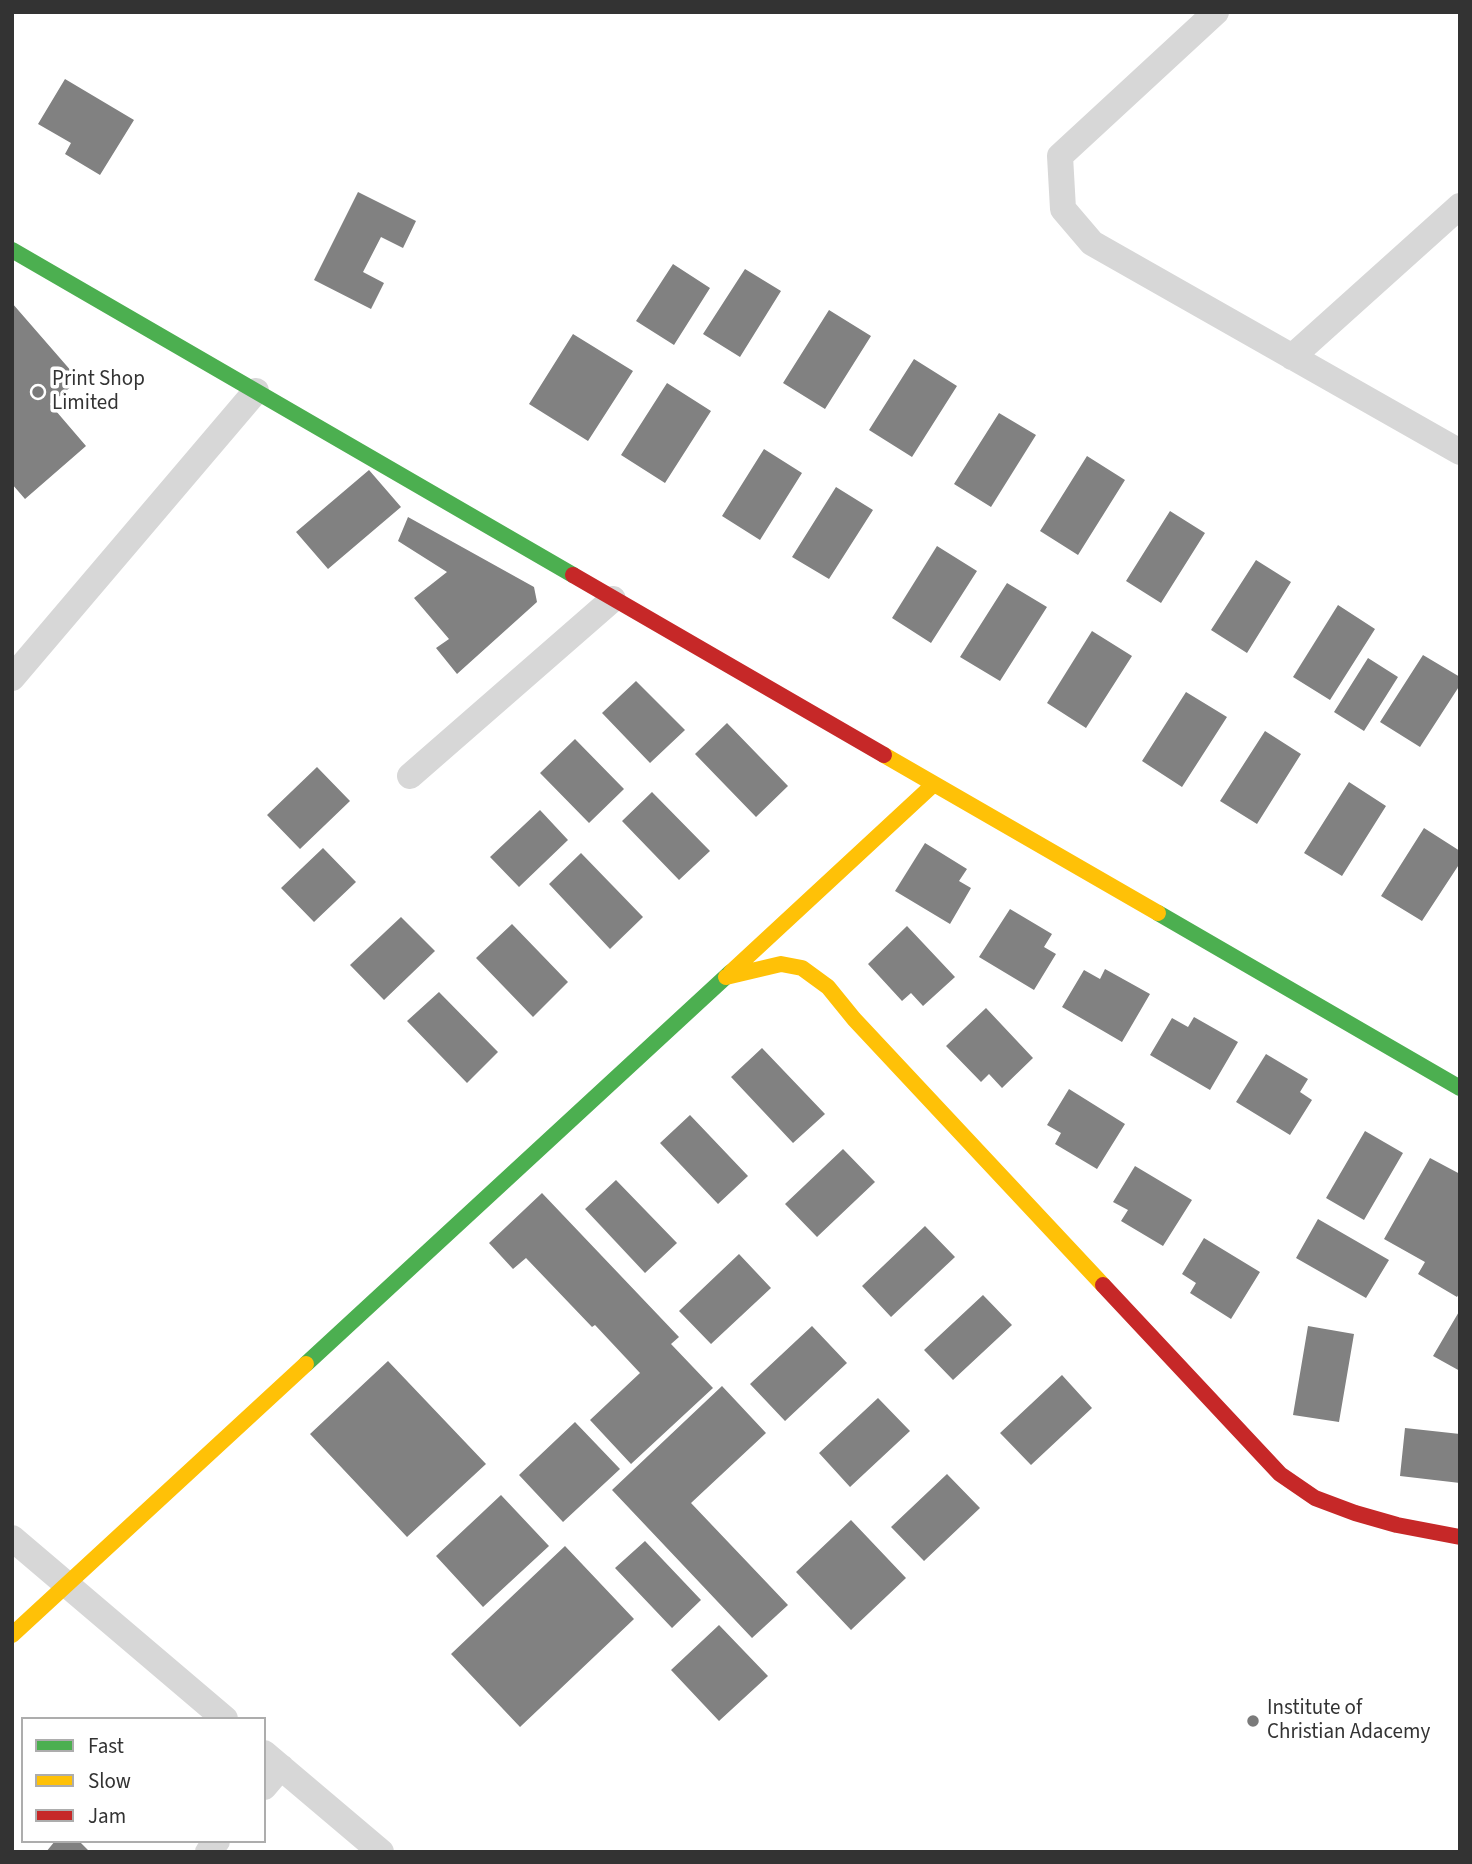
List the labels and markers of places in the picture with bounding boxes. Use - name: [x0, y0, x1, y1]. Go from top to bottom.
- place label: Print Shop Limited: [52, 367, 145, 417]
- marker: Print Shop Limited: [30, 384, 46, 400]
- place label: Institute of Christian Adacemy: [1267, 1696, 1430, 1746]
- marker: Institute of Christian Adacemy: [1245, 1713, 1261, 1729]

